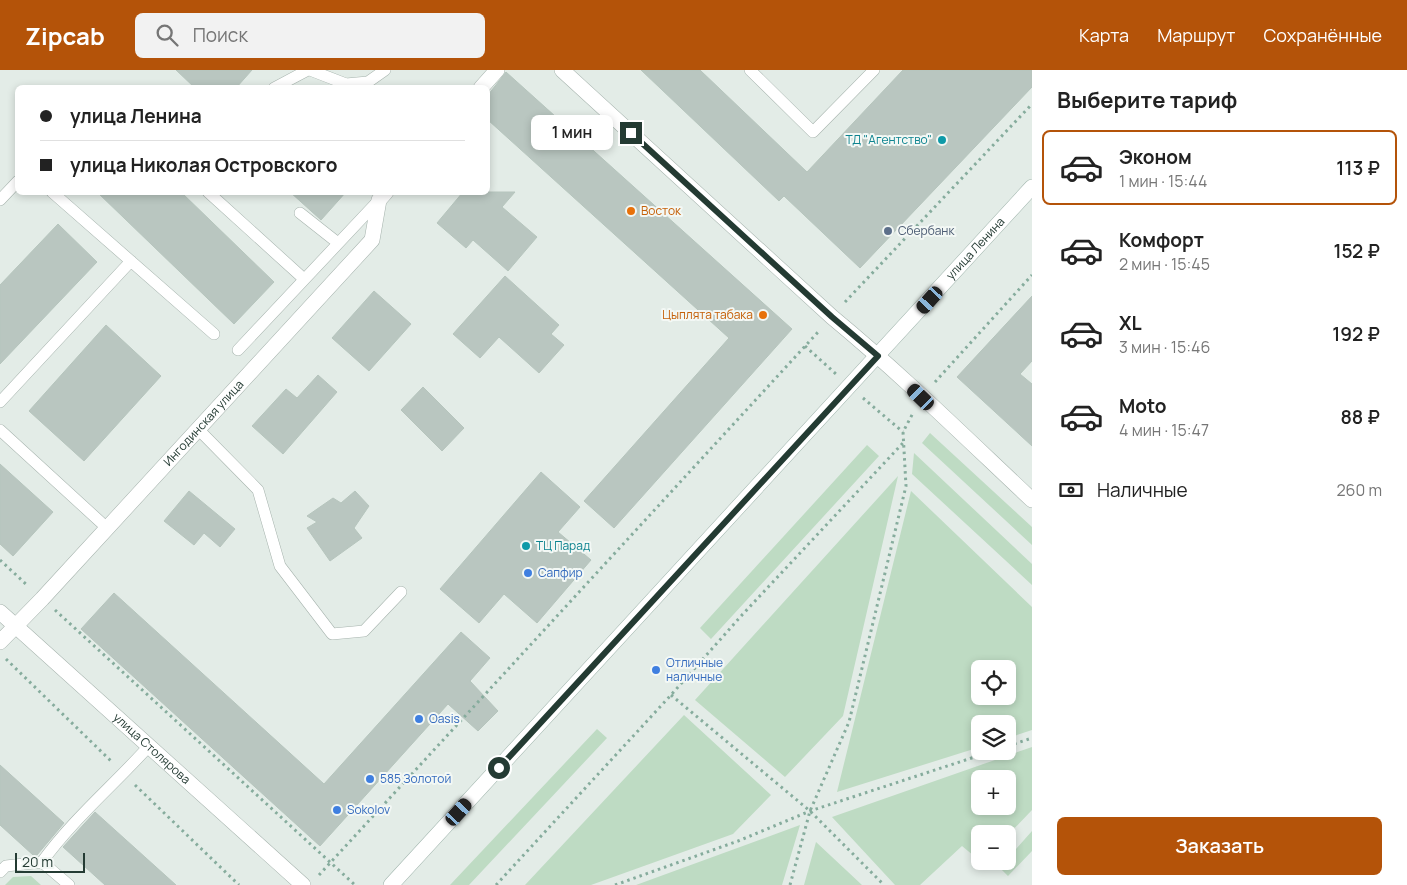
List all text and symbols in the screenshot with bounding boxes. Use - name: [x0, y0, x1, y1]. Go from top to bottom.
- search box: [135, 13, 485, 58]
- text: Zipcab: [25, 19, 105, 52]
- icon: search: [153, 21, 181, 49]
- text: Поиск: [193, 22, 248, 48]
- text: Карта: [1079, 23, 1129, 47]
- text: Маршрут: [1157, 23, 1235, 47]
- text: Сохранённые: [1263, 23, 1382, 47]
- text: Выберите тариф: [1057, 85, 1237, 115]
- text: улица Ленина: [70, 103, 202, 129]
- callout: 1 мин: [531, 116, 614, 150]
- text: 1 мин: [552, 121, 592, 143]
- route end: [620, 122, 642, 144]
- place label: ТД "Агентство": [845, 131, 932, 148]
- marker: ТД "Агентство": [936, 134, 948, 146]
- text: Эконом: [1119, 144, 1192, 170]
- icon: car: [1059, 145, 1104, 190]
- text: улица Николая Островского: [70, 152, 337, 178]
- text: 113 ₽: [1336, 155, 1380, 181]
- text: 1 мин · 15:44: [1119, 170, 1207, 192]
- place label: Восток: [641, 202, 682, 219]
- marker: Восток: [625, 205, 637, 217]
- street label: улица Ленина: [942, 213, 1008, 283]
- place label: Сбербанк: [898, 222, 955, 239]
- marker: Сбербанк: [882, 225, 894, 237]
- text: Комфорт: [1119, 227, 1204, 253]
- icon: car: [1059, 228, 1104, 273]
- text: 152 ₽: [1334, 238, 1380, 264]
- text: 2 мин · 15:45: [1119, 253, 1210, 275]
- car: [914, 284, 945, 316]
- place label: Цыплята табака: [662, 306, 753, 323]
- marker: Цыплята табака: [757, 309, 769, 321]
- text: XL: [1119, 310, 1142, 336]
- icon: car: [1059, 311, 1104, 356]
- text: 192 ₽: [1332, 321, 1380, 347]
- text: 3 мин · 15:46: [1119, 336, 1210, 358]
- street label: Ингодинская улица: [159, 376, 247, 469]
- car: [904, 381, 937, 413]
- text: Moto: [1119, 393, 1166, 419]
- icon: car: [1059, 394, 1104, 439]
- text: 88 ₽: [1340, 404, 1380, 430]
- text: 4 мин · 15:47: [1119, 419, 1209, 441]
- icon: cash: [1057, 476, 1085, 504]
- text: Наличные: [1097, 477, 1188, 503]
- text: 260 m: [1336, 479, 1382, 501]
- place label: ТЦ Парад: [536, 537, 590, 554]
- marker: ТЦ Парад: [520, 540, 532, 552]
- place label: Сапфир: [538, 564, 583, 581]
- marker: Сапфир: [522, 567, 534, 579]
- place label: Отличные наличные: [666, 654, 723, 685]
- map controls: [971, 660, 1016, 870]
- button: locate: [971, 660, 1016, 705]
- marker: Отличные наличные: [650, 664, 662, 676]
- street label: улица Столярова: [109, 709, 194, 788]
- place label: Oasis: [429, 710, 460, 727]
- marker: Oasis: [413, 713, 425, 725]
- button: layers: [971, 715, 1016, 760]
- route start: [488, 757, 510, 779]
- place label: 585 Золотой: [380, 770, 451, 787]
- button: +: [971, 770, 1016, 815]
- marker: 585 Золотой: [364, 773, 376, 785]
- car: [443, 796, 474, 828]
- place label: Sokolov: [347, 801, 390, 818]
- marker: Sokolov: [331, 804, 343, 816]
- button: Заказать: [1057, 817, 1382, 875]
- button: −: [971, 825, 1016, 870]
- scale bar: [15, 850, 85, 873]
- text: 20 m: [22, 852, 53, 871]

